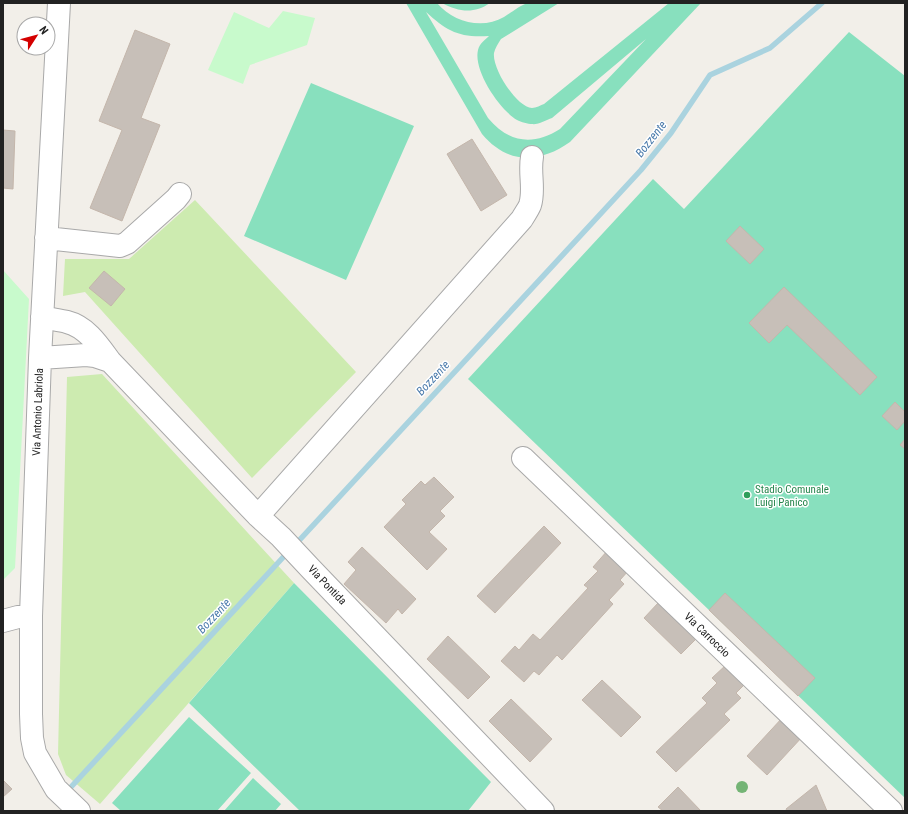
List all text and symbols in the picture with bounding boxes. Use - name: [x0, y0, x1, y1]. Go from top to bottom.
- north arrow: [16, 16, 56, 56]
- text: N: [36, 24, 51, 37]
- water label: Bozzente: [632, 118, 670, 160]
- water label: Bozzente: [413, 357, 453, 398]
- street label: Via Antonio Labriola: [30, 368, 46, 456]
- place label: Stadio Comunale Luigi Panico: [755, 483, 829, 509]
- marker: Stadio Comunale Luigi Panico: [742, 490, 752, 500]
- street label: Via Pontida: [305, 563, 349, 607]
- water label: Bozzente: [194, 595, 234, 636]
- street label: Via Carroccio: [682, 610, 733, 660]

